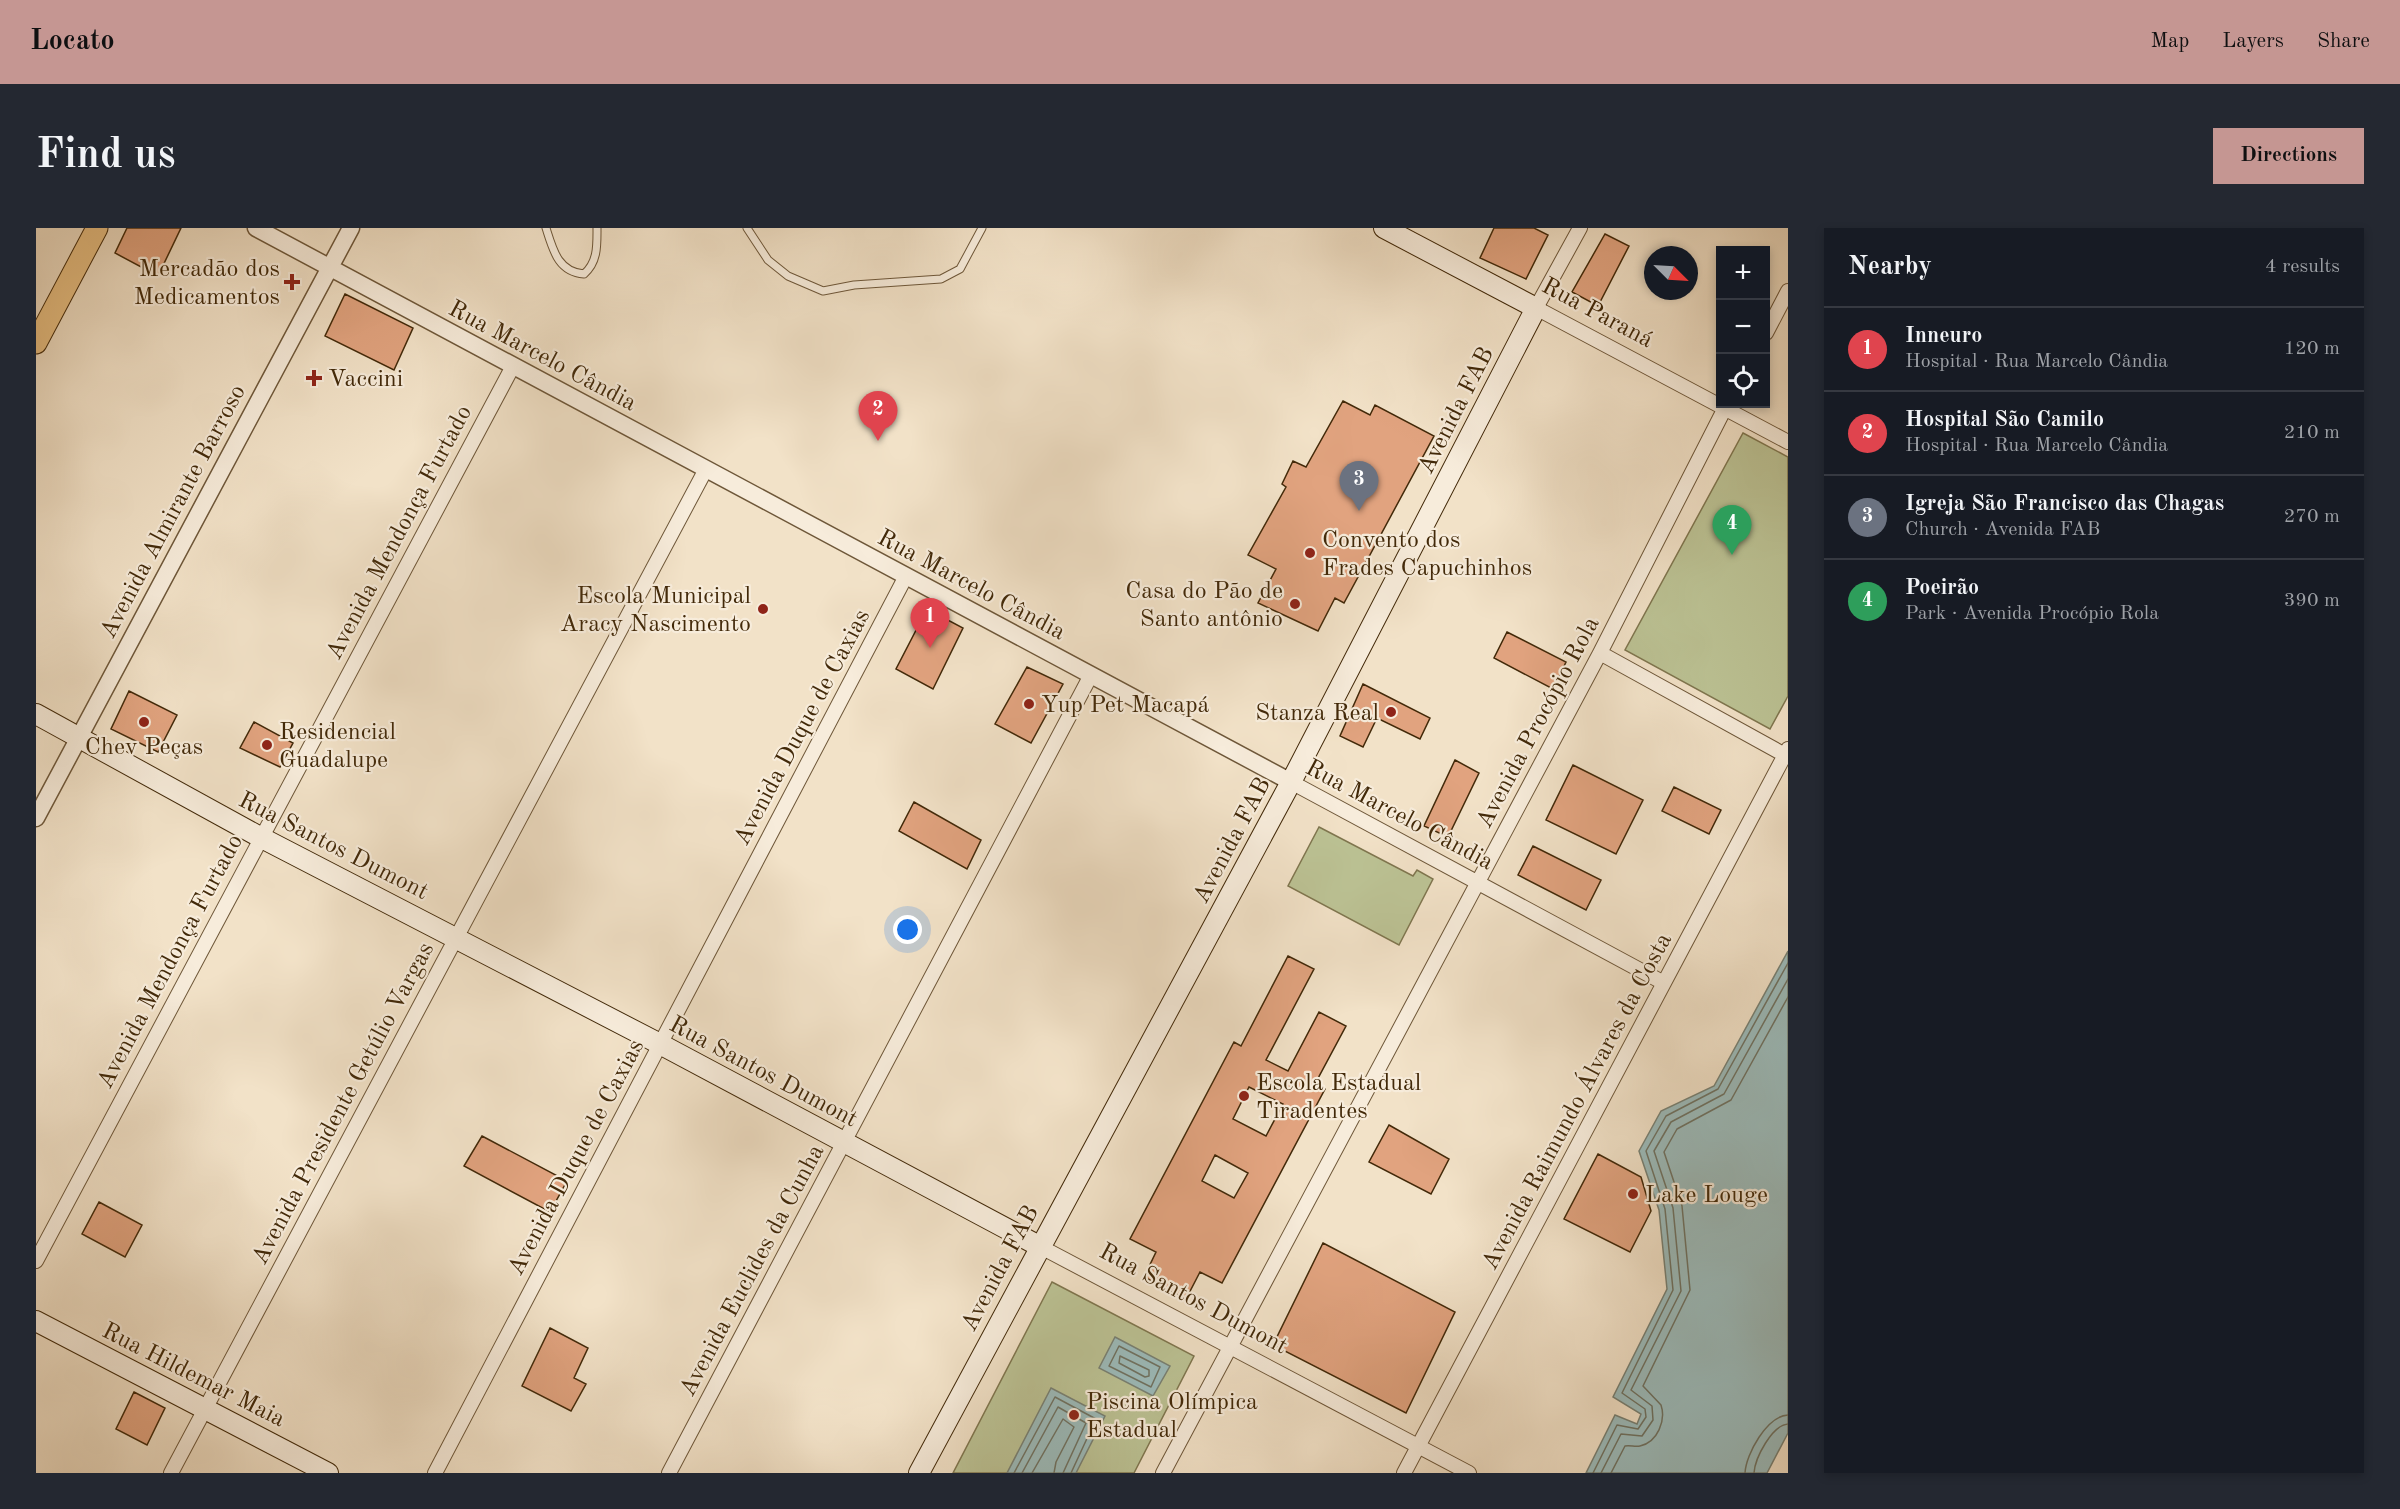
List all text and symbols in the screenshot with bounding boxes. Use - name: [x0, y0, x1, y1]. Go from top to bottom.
- text: Locato: [30, 28, 115, 56]
- text: Map: [2150, 31, 2189, 52]
- text: Layers: [2222, 31, 2284, 52]
- text: Share: [2317, 31, 2370, 52]
- button: Directions: [2213, 128, 2364, 184]
- text: Find us: [36, 135, 175, 177]
- north arrow: [1644, 246, 1698, 300]
- map controls: [1716, 246, 1770, 408]
- button: +: [1716, 246, 1770, 300]
- text: Nearby: [1848, 254, 1932, 280]
- text: 4 results: [2265, 257, 2340, 277]
- place label: Mercadão dos Medicamentos: [134, 258, 280, 310]
- street label: Rua Paraná: [1537, 274, 1657, 353]
- marker: Mercadão dos Medicamentos: [285, 275, 299, 289]
- street label: Rua Marcelo Cândia: [444, 297, 640, 416]
- button: −: [1716, 300, 1770, 354]
- text: Inneuro: [1905, 325, 1982, 347]
- text: 1: [1862, 339, 1873, 359]
- text: 120 m: [2284, 339, 2340, 359]
- street label: Avenida FAB: [1415, 344, 1499, 478]
- text: Hospital · Rua Marcelo Cândia: [1905, 352, 2168, 372]
- button: locate: [1716, 354, 1770, 408]
- place label: Vaccini: [328, 368, 403, 392]
- marker: Vaccini: [305, 369, 323, 387]
- street label: Avenida Almirante Barroso: [97, 381, 251, 643]
- pin: 2: [858, 392, 898, 441]
- street label: Avenida Mendonça Furtado: [322, 402, 477, 664]
- text: Hospital São Camilo: [1905, 409, 2104, 431]
- text: 2: [1862, 423, 1873, 443]
- text: 210 m: [2284, 423, 2340, 443]
- text: Hospital · Rua Marcelo Cândia: [1905, 436, 2168, 456]
- pin: 3: [1340, 462, 1378, 511]
- text: Igreja São Francisco das Chagas: [1905, 493, 2224, 515]
- pin: 4: [1712, 506, 1752, 555]
- text: 3: [1862, 507, 1873, 527]
- text: 270 m: [2284, 507, 2340, 527]
- text: Church · Avenida FAB: [1905, 520, 2100, 540]
- street label: Rua Marcelo Cândia: [873, 526, 1069, 645]
- place label: Convento dos Frades Capuchinhos: [1322, 529, 1532, 581]
- marker: Convento dos Frades Capuchinhos: [1303, 546, 1317, 560]
- text: Poeirão: [1905, 577, 1979, 599]
- place label: Casa do Pão de Santo antônio: [1125, 580, 1283, 632]
- place label: Escola Municipal Aracy Nascimento: [560, 585, 751, 637]
- text: 4: [1862, 591, 1873, 611]
- text: 390 m: [2284, 591, 2340, 611]
- marker: Casa do Pão de Santo antônio: [1288, 597, 1302, 611]
- pin: 1: [910, 598, 950, 648]
- marker: Escola Municipal Aracy Nascimento: [756, 602, 770, 616]
- text: Park · Avenida Procópio Rola: [1905, 604, 2159, 624]
- street label: Avenida Duque de Caxias: [730, 606, 875, 850]
- street label: Avenida Procópio Rola: [1473, 613, 1605, 832]
- place label: Yup Pet Macapá: [1041, 694, 1210, 718]
- marker: Yup Pet Macapá: [1022, 697, 1036, 711]
- place label: Stanza Real: [1255, 702, 1379, 726]
- marker: Stanza Real: [1384, 705, 1398, 719]
- marker: Chev Peças: [137, 715, 151, 729]
- place label: Residencial Guadalupe: [279, 721, 396, 773]
- place label: Chev Peças: [85, 736, 203, 760]
- marker: Residencial Guadalupe: [260, 738, 274, 752]
- street label: Rua Marcelo Cândia: [1301, 756, 1497, 875]
- street label: Avenida FAB: [1190, 774, 1276, 908]
- street label: Rua Santos Dumont: [234, 789, 432, 905]
- street label: Avenida Mendonça Furtado: [93, 831, 248, 1093]
- your location: [893, 915, 922, 944]
- street label: Avenida Raimundo Álvares da Costa: [1475, 927, 1677, 1274]
- street label: Avenida Presidente Getúlio Vargas: [248, 939, 439, 1269]
- street label: Rua Santos Dumont: [665, 1013, 861, 1133]
- street label: Avenida Duque de Caxias: [504, 1036, 649, 1280]
- place label: Escola Estadual Tiradentes: [1256, 1072, 1421, 1124]
- marker: Escola Estadual Tiradentes: [1237, 1089, 1251, 1103]
- street label: Avenida Euclides da Cunha: [676, 1141, 829, 1401]
- place label: Lake Louge: [1645, 1184, 1768, 1208]
- marker: Lake Louge: [1626, 1187, 1640, 1201]
- street label: Avenida FAB: [958, 1202, 1044, 1336]
- street label: Rua Santos Dumont: [1095, 1240, 1291, 1360]
- street label: Rua Hildemar Maia: [98, 1319, 289, 1432]
- place label: Piscina Olímpica Estadual: [1086, 1391, 1258, 1443]
- marker: Piscina Olímpica Estadual: [1067, 1408, 1081, 1422]

